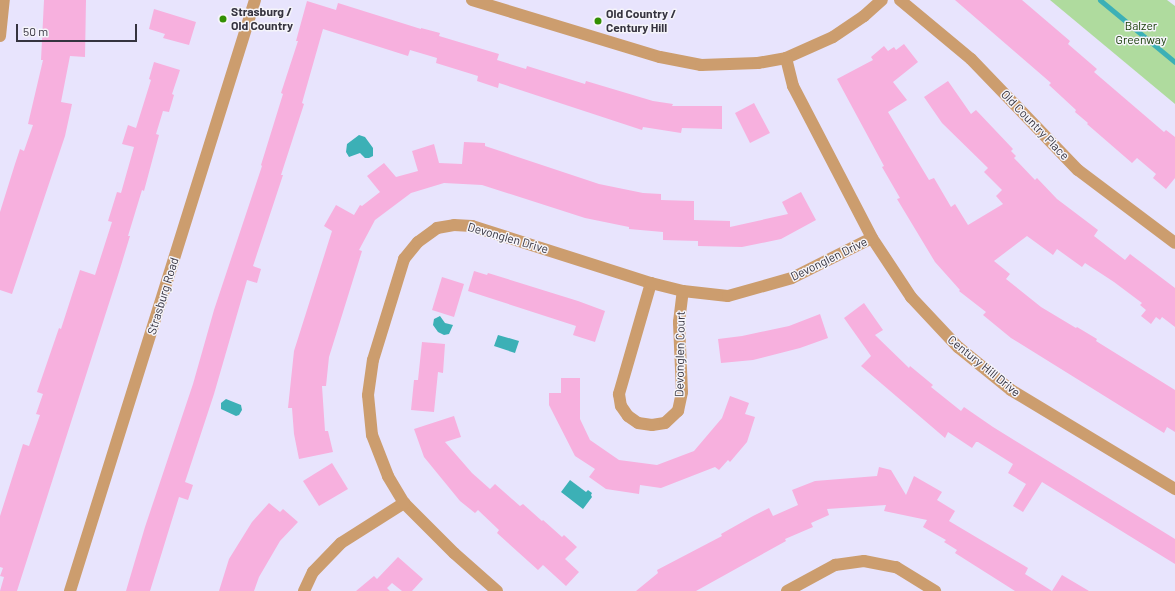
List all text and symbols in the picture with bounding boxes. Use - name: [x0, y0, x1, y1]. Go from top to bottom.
- place label: Strasburg / Old Country: [231, 5, 293, 33]
- place label: Old Country / Century Hill: [606, 7, 676, 35]
- marker: Strasburg / Old Country: [218, 14, 228, 24]
- scale bar: [18, 16, 139, 42]
- marker: Old Country / Century Hill: [593, 16, 603, 26]
- park label: Balzer Greenway: [1116, 19, 1166, 47]
- text: 50 m: [23, 24, 48, 38]
- street label: Old Country Place: [998, 87, 1072, 163]
- street label: Devonglen Drive: [466, 220, 550, 256]
- street label: Devonglen Drive: [788, 234, 870, 284]
- street label: Strasburg Road: [144, 256, 182, 336]
- street label: Devonglen Court: [672, 311, 688, 397]
- street label: Century Hill Drive: [945, 332, 1023, 400]

